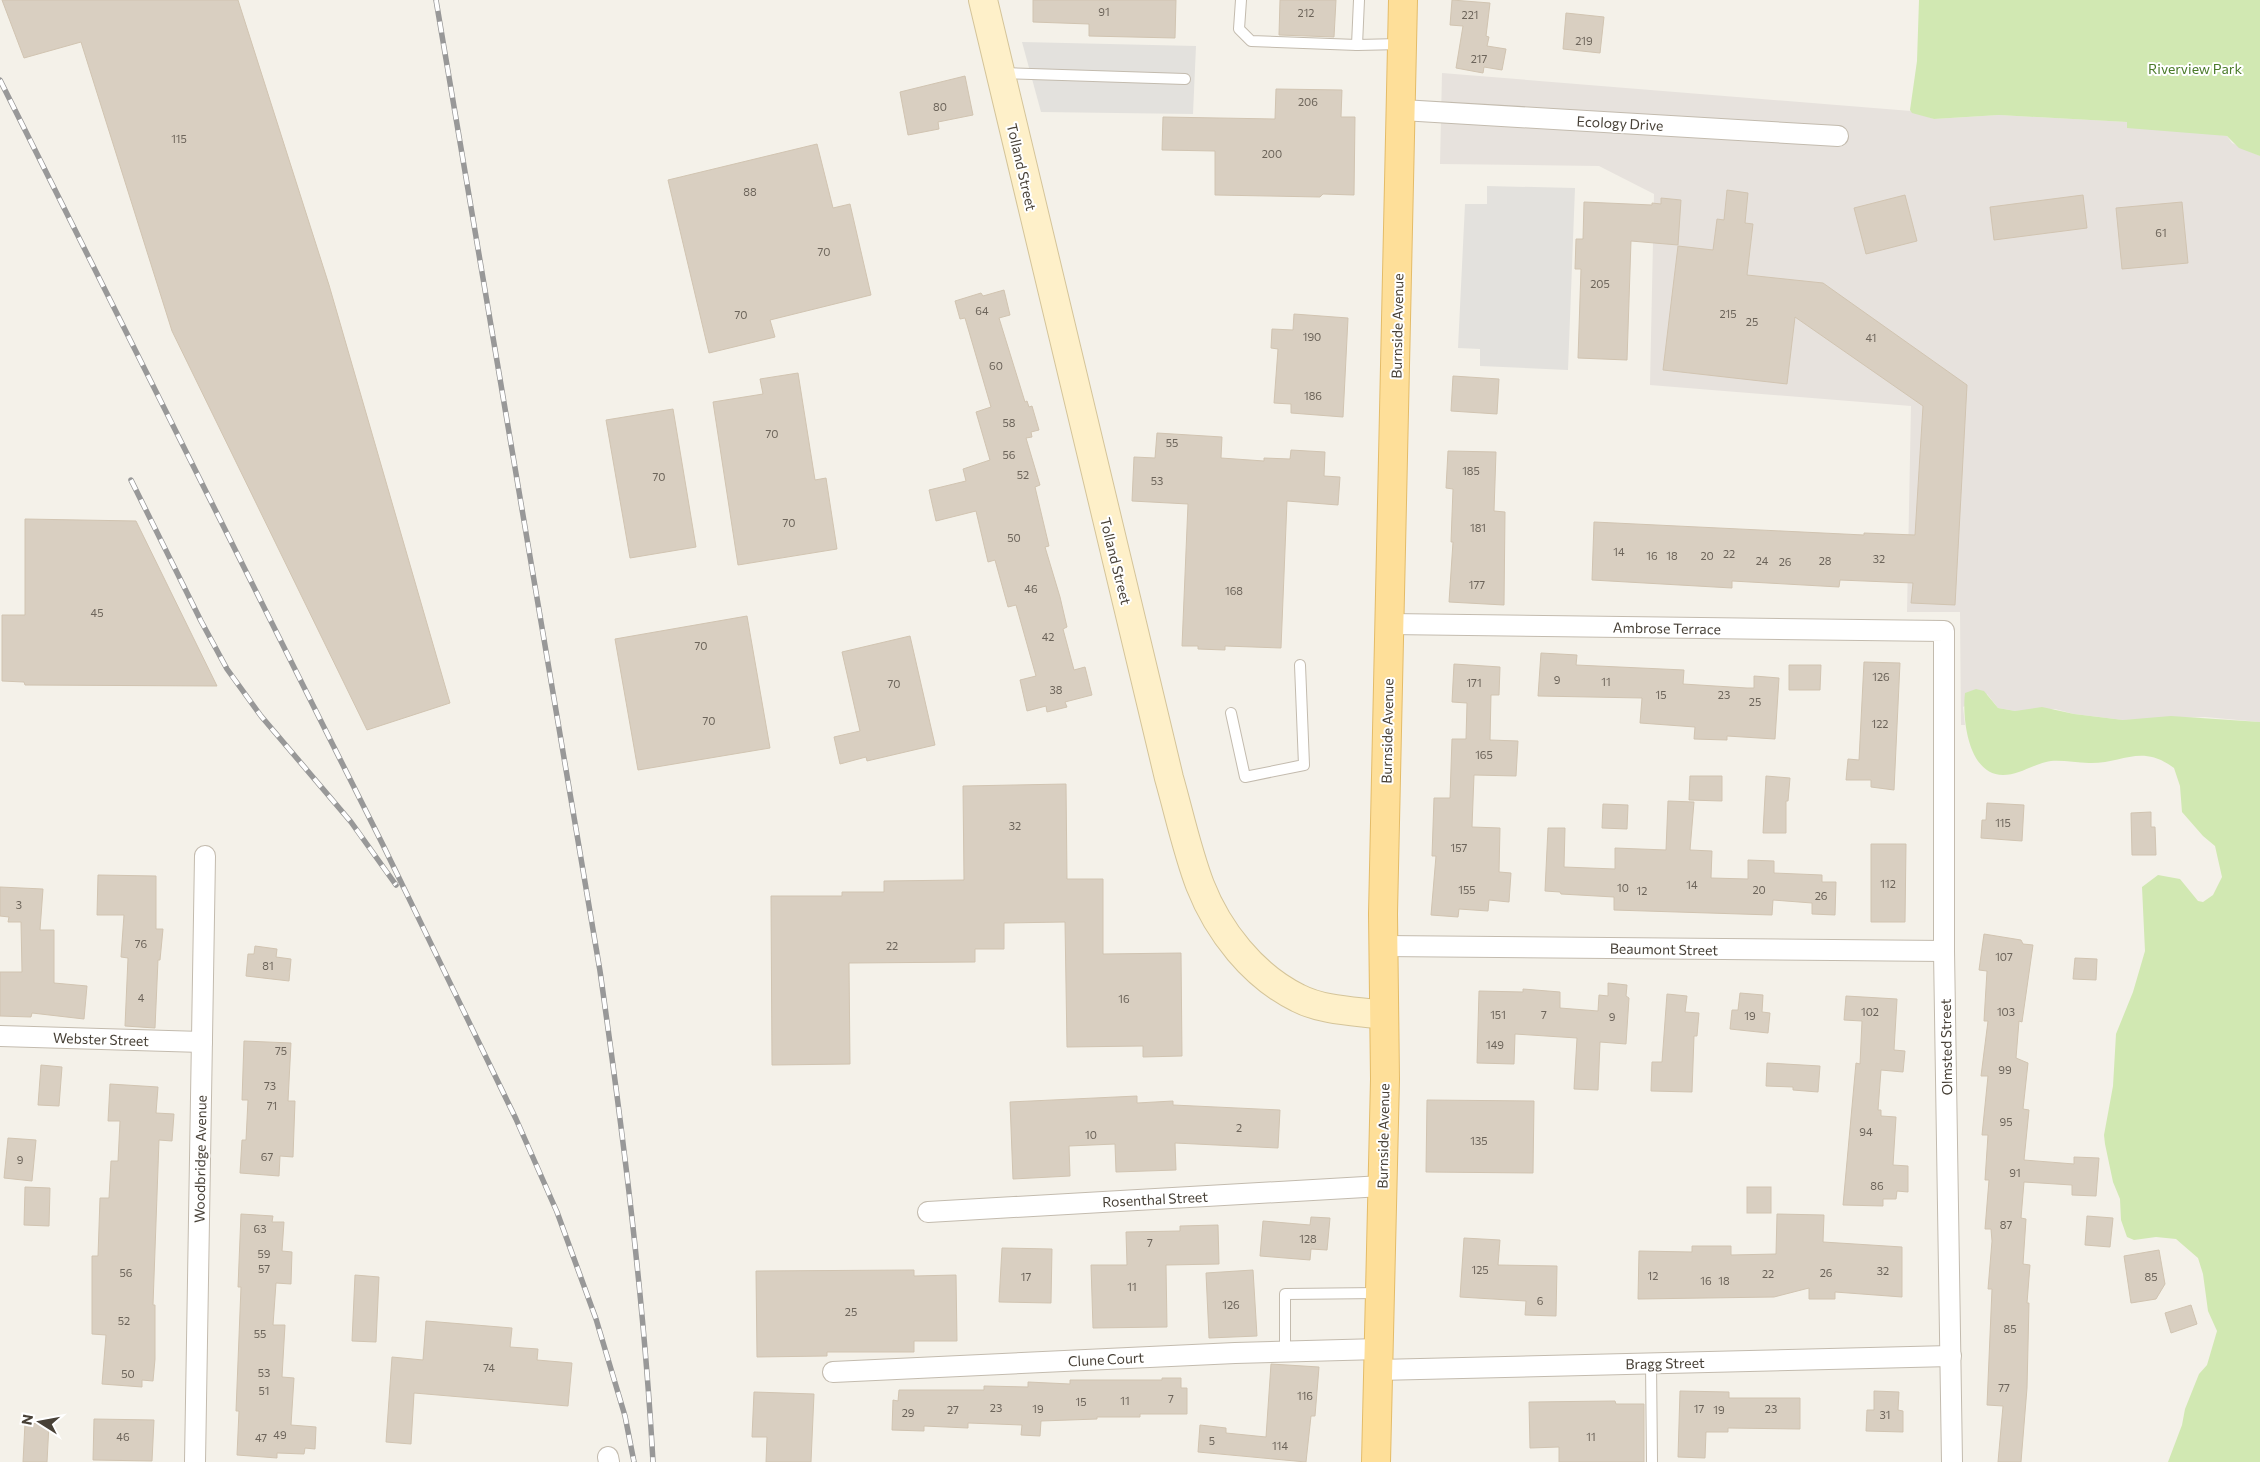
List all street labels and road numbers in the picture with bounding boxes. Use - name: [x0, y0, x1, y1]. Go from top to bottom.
- street label: Ecology Drive: [1576, 112, 1664, 134]
- street label: Tolland Street: [1004, 122, 1040, 213]
- street label: Burnside Avenue: [1388, 273, 1406, 379]
- street label: Tolland Street: [1097, 516, 1135, 607]
- street label: Ambrose Terrace: [1613, 619, 1721, 637]
- street label: Burnside Avenue: [1378, 678, 1396, 784]
- street label: Beaumont Street: [1610, 940, 1718, 958]
- street label: Olmsted Street: [1937, 998, 1955, 1096]
- street label: Webster Street: [53, 1029, 150, 1049]
- street label: Burnside Avenue: [1374, 1083, 1392, 1189]
- street label: Woodbridge Avenue: [190, 1095, 210, 1223]
- street label: Rosenthal Street: [1102, 1188, 1209, 1210]
- street label: Clune Court: [1068, 1349, 1145, 1369]
- street label: Bragg Street: [1625, 1354, 1705, 1372]

